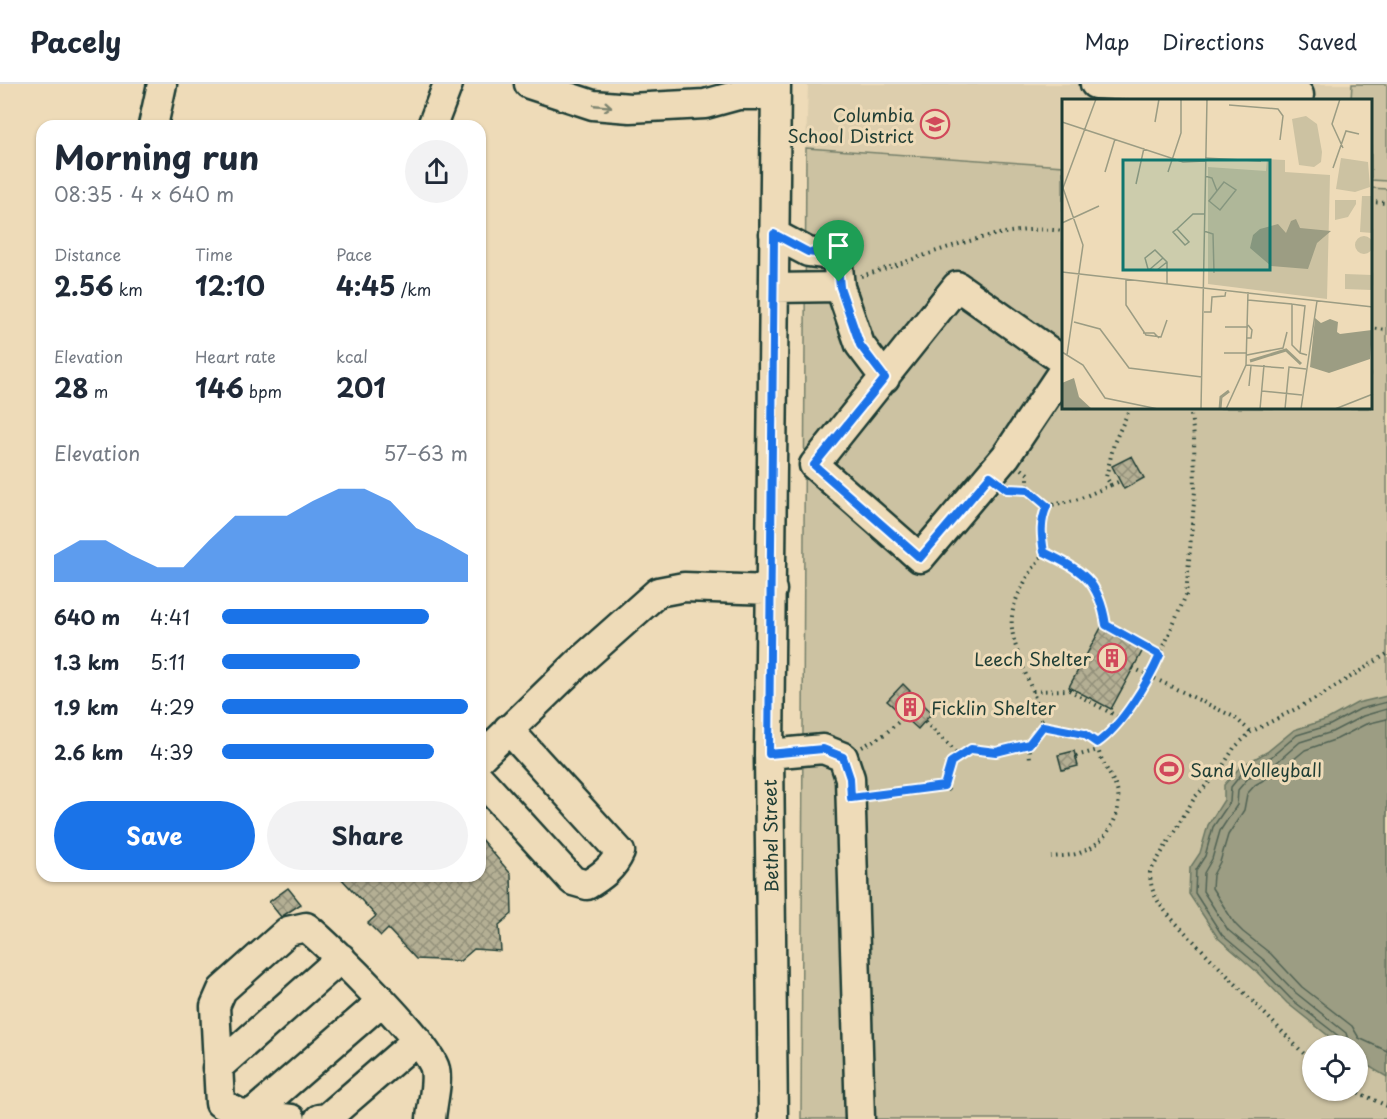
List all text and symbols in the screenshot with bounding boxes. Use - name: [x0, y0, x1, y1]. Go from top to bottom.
- text: Pacely: [30, 20, 121, 63]
- text: Map: [1084, 25, 1129, 57]
- text: Directions: [1162, 25, 1264, 57]
- text: Saved: [1297, 25, 1357, 57]
- inset map: [1062, 99, 1372, 410]
- one-way arrow: [593, 101, 613, 112]
- place label: Columbia School District: [787, 101, 914, 149]
- school or university icon: Columbia School District: [919, 108, 951, 140]
- text: Morning run: [54, 131, 259, 181]
- button: share: [405, 140, 468, 203]
- text: 08:35 · 4 × 640 m: [54, 179, 234, 209]
- pin: [813, 220, 864, 282]
- icon: arrive: [822, 229, 855, 262]
- text: Distance: [54, 242, 121, 266]
- text: Time: [195, 242, 233, 266]
- text: Pace: [336, 242, 372, 266]
- text: 2.56: [54, 266, 114, 305]
- text: 12:10: [195, 266, 265, 305]
- text: 4:45: [336, 266, 396, 305]
- text: km: [114, 277, 143, 301]
- text: /km: [396, 277, 431, 301]
- text: Elevation: [54, 344, 123, 368]
- text: Heart rate: [195, 344, 276, 368]
- text: kcal: [336, 344, 368, 368]
- text: 28: [54, 368, 89, 407]
- text: 146: [195, 368, 244, 407]
- text: 201: [336, 368, 386, 407]
- text: m: [89, 379, 108, 403]
- text: bpm: [244, 379, 282, 403]
- text: Elevation: [54, 438, 140, 468]
- text: 57–63 m: [383, 438, 468, 468]
- text: 640 m: [54, 602, 120, 632]
- text: 4:41: [150, 602, 190, 632]
- building icon: Leech Shelter: [1096, 642, 1128, 674]
- place label: Leech Shelter: [974, 645, 1092, 672]
- text: 1.3 km: [54, 647, 120, 677]
- text: 5:11: [150, 647, 185, 677]
- building icon: Ficklin Shelter: [894, 691, 926, 723]
- text: 1.9 km: [54, 692, 119, 722]
- text: 4:29: [150, 692, 194, 722]
- place label: Ficklin Shelter: [931, 694, 1057, 721]
- text: 2.6 km: [54, 737, 123, 767]
- text: 4:39: [150, 737, 193, 767]
- sports icon: Sand Volleyball: [1153, 753, 1185, 785]
- place label: Sand Volleyball: [1190, 756, 1322, 783]
- street label: Bethel Street: [756, 779, 784, 893]
- button: Save: [54, 801, 255, 870]
- button: Share: [267, 801, 468, 870]
- map controls: [1302, 1035, 1368, 1101]
- button: locate: [1302, 1035, 1368, 1101]

